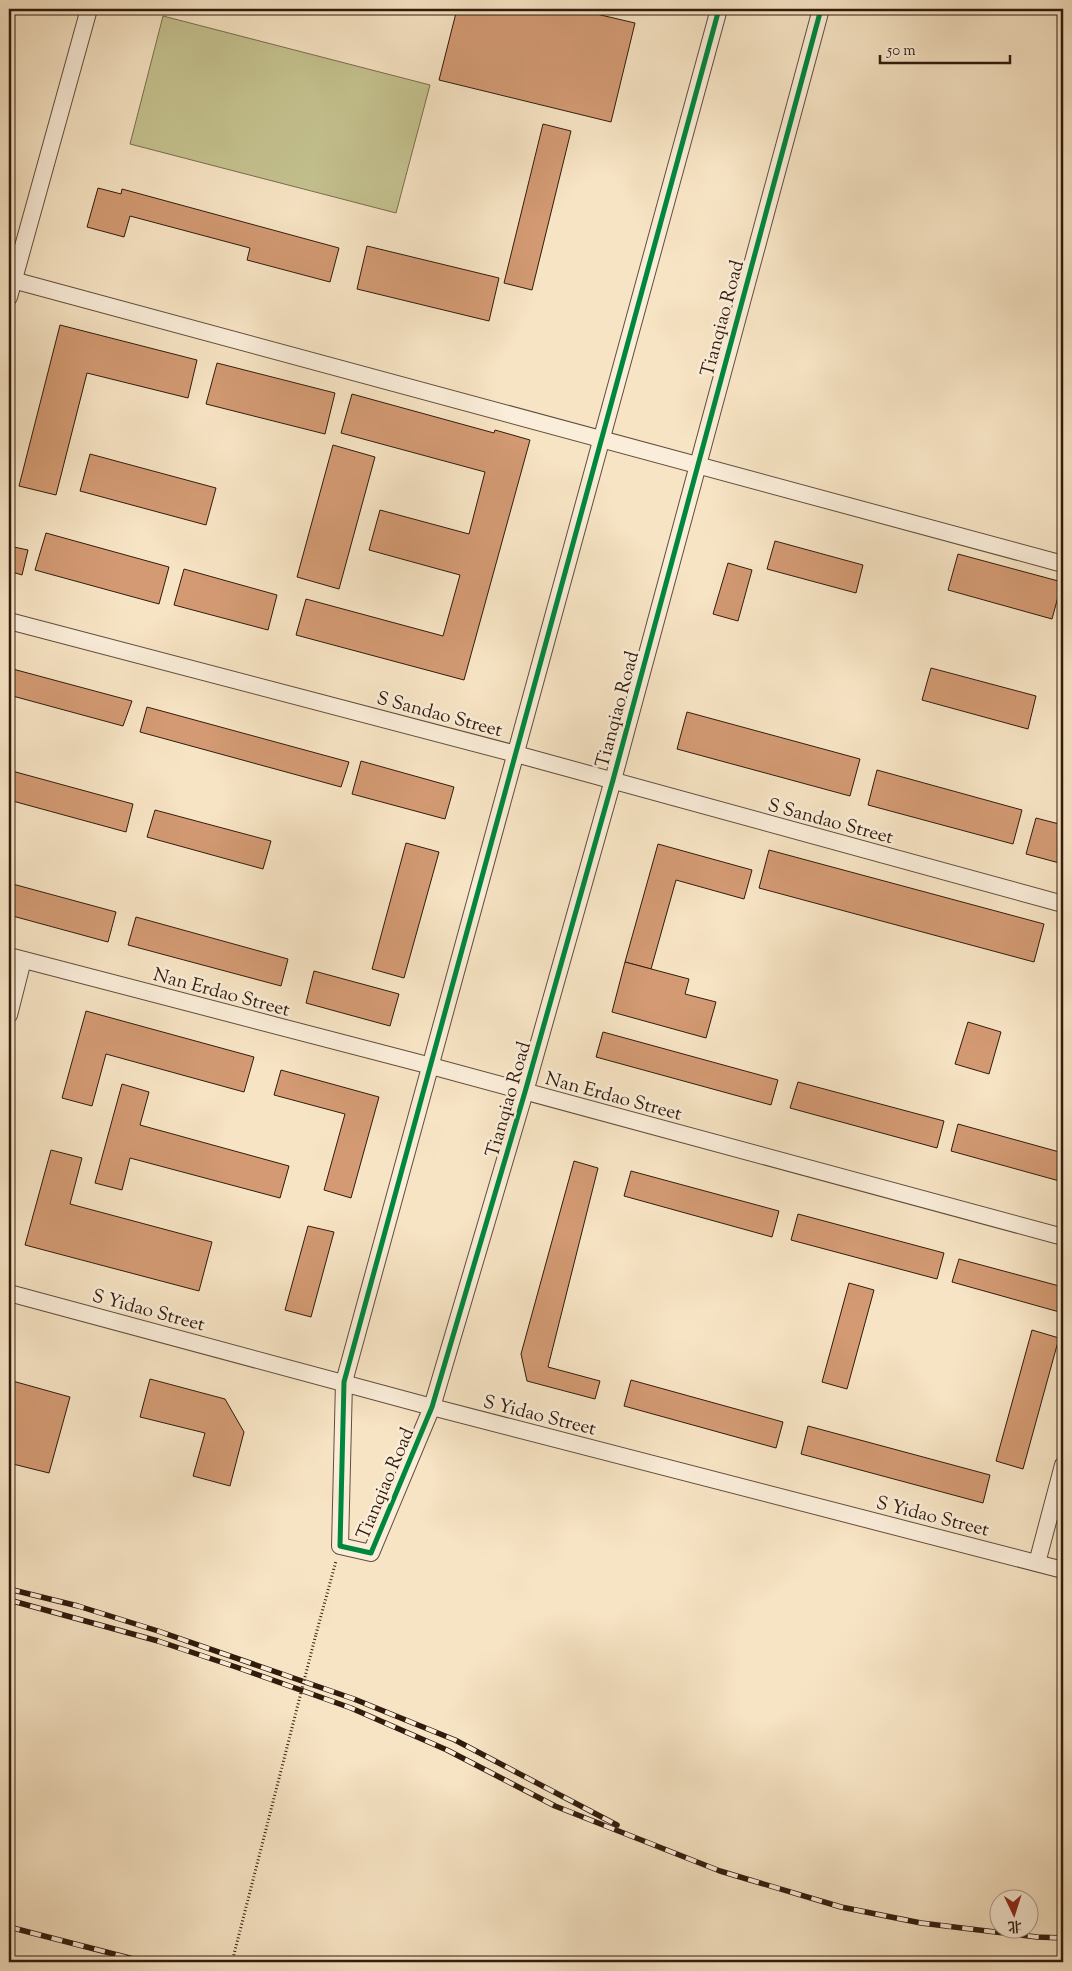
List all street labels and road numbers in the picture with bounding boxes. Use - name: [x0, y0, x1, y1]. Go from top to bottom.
- street label: Tianqiao Road: [695, 257, 752, 380]
- street label: Tianqiao Road: [590, 648, 647, 771]
- street label: S Sandao Street: [373, 686, 506, 745]
- street label: S Sandao Street: [764, 793, 897, 852]
- street label: Nan Erdao Street: [150, 962, 293, 1025]
- street label: Tianqiao Road: [480, 1038, 539, 1161]
- street label: Nan Erdao Street: [542, 1066, 685, 1129]
- street label: S Yidao Street: [89, 1283, 208, 1340]
- street label: S Yidao Street: [480, 1389, 599, 1444]
- street label: Tianqiao Road: [351, 1424, 422, 1544]
- street label: S Yidao Street: [873, 1490, 992, 1545]

